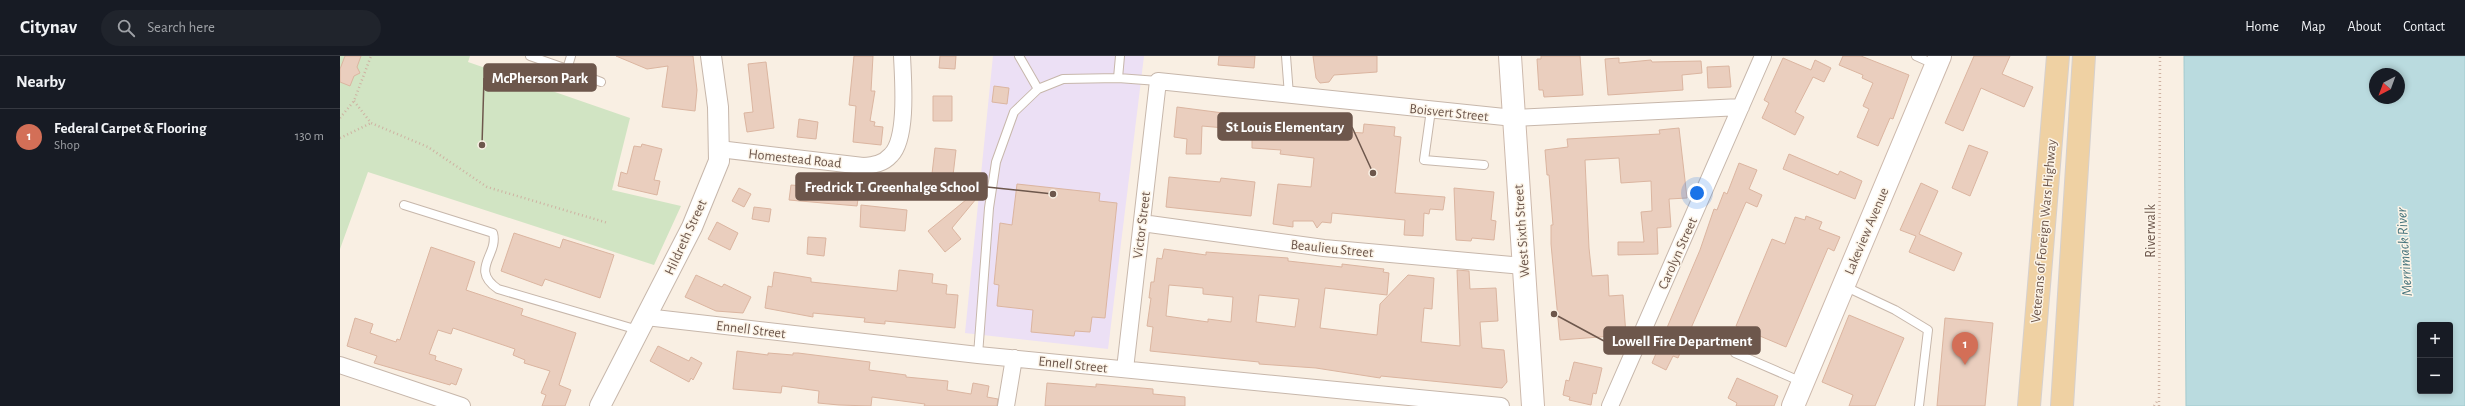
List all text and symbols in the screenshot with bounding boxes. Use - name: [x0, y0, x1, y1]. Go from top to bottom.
- search box: [101, 10, 381, 46]
- icon: search: [115, 17, 137, 39]
- text: Citynav: [20, 18, 77, 37]
- text: Search here: [147, 20, 215, 35]
- text: Home: [2245, 20, 2279, 34]
- text: Map: [2301, 20, 2325, 34]
- text: About: [2347, 20, 2381, 34]
- text: Contact: [2403, 20, 2445, 34]
- callout: McPherson Park: [484, 64, 596, 91]
- north arrow: [2369, 68, 2405, 104]
- text: McPherson Park: [492, 71, 589, 86]
- text: Nearby: [16, 73, 66, 90]
- street label: Boisvert Street: [1409, 102, 1490, 124]
- callout: St Louis Elementary: [1218, 113, 1352, 140]
- text: St Louis Elementary: [1226, 120, 1345, 135]
- text: Federal Carpet & Flooring: [54, 121, 206, 136]
- text: 1: [27, 130, 31, 143]
- text: 130 m: [295, 130, 324, 143]
- text: Shop: [54, 139, 80, 152]
- street label: Veterans of Foreign Wars Highway: [2029, 139, 2059, 324]
- street label: Homestead Road: [748, 147, 842, 171]
- callout: Fredrick T. Greenhalge School: [796, 173, 987, 200]
- text: Fredrick T. Greenhalge School: [805, 180, 979, 195]
- street label: West Sixth Street: [1512, 183, 1532, 278]
- your location: [1687, 183, 1707, 203]
- street label: Lakeview Avenue: [1842, 186, 1892, 277]
- street label: Victor Street: [1131, 190, 1153, 259]
- street label: Hildreth Street: [662, 197, 710, 277]
- street label: Riverwalk: [2144, 204, 2158, 258]
- water label: Merrimack River: [2394, 206, 2415, 297]
- street label: Carolyn Street: [1656, 215, 1700, 291]
- street label: Beaulieu Street: [1290, 238, 1374, 260]
- street label: Ennell Street: [716, 319, 787, 341]
- map controls: [2417, 322, 2453, 394]
- button: +: [2417, 322, 2453, 358]
- callout: Lowell Fire Department: [1604, 327, 1760, 354]
- pin: 1: [1952, 332, 1978, 365]
- text: Lowell Fire Department: [1612, 334, 1752, 349]
- street label: Ennell Street: [1038, 354, 1109, 376]
- button: −: [2417, 358, 2453, 394]

